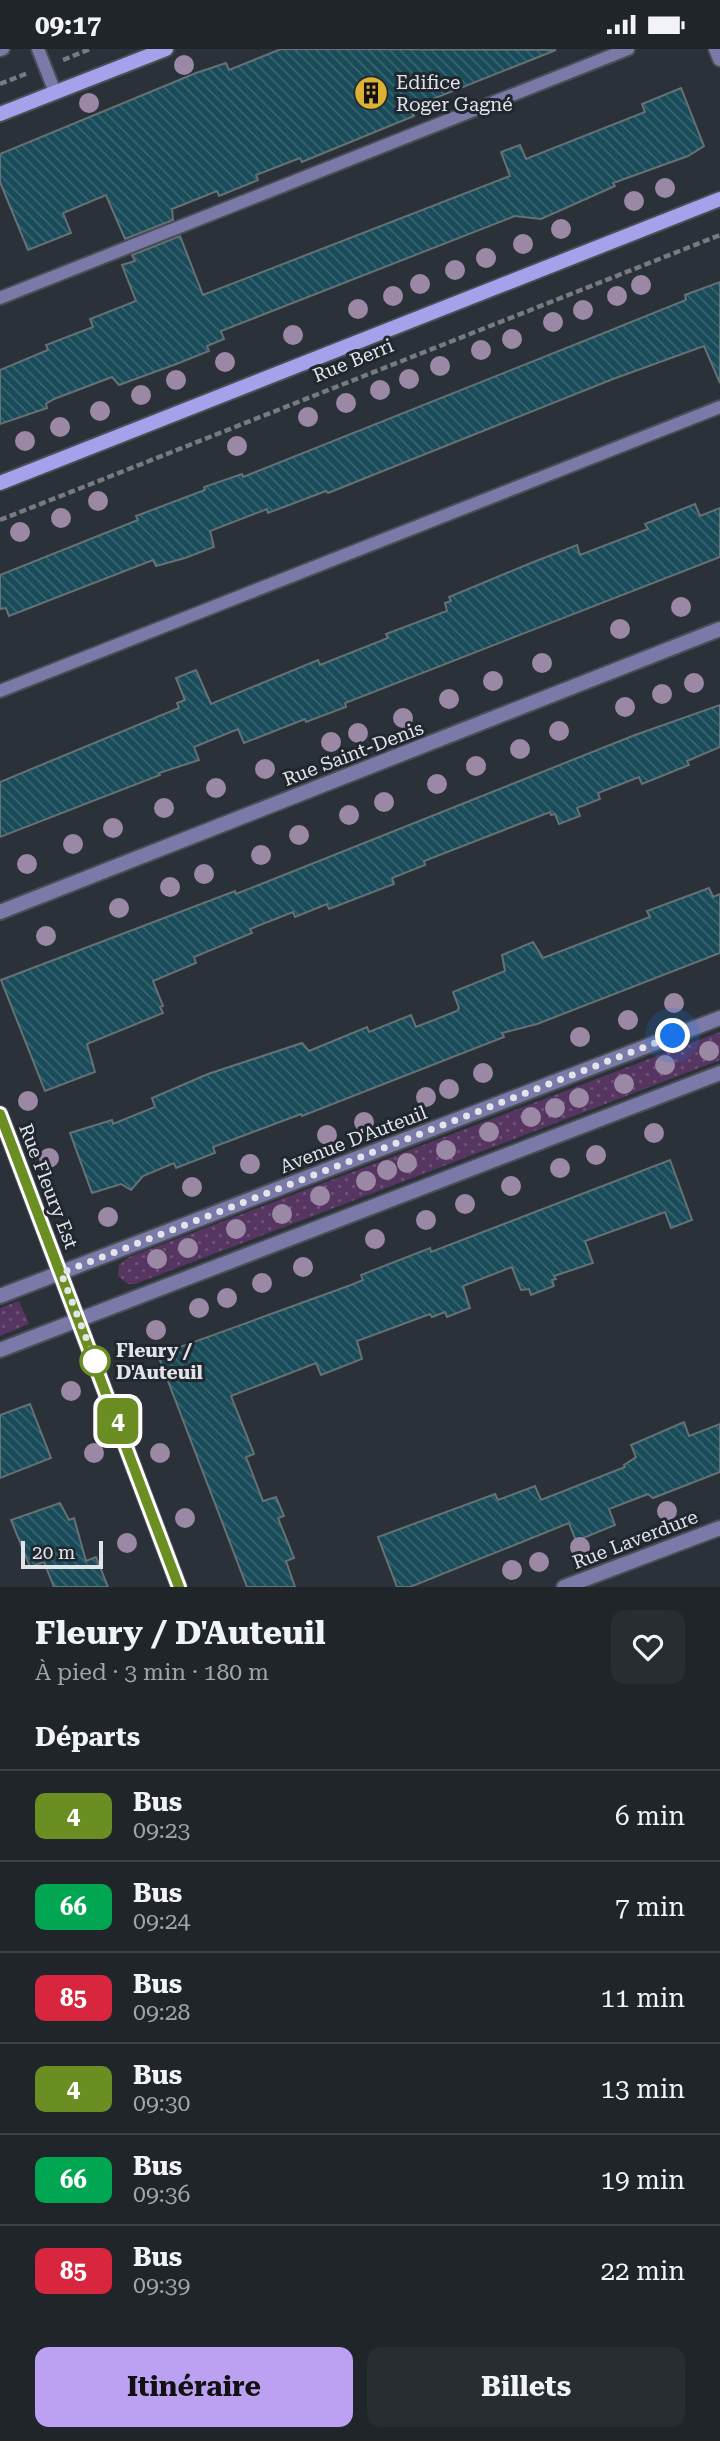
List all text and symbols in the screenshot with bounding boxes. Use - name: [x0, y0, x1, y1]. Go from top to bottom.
- text: 09:17: [35, 10, 101, 40]
- place label: Edifice Roger Gagné: [396, 71, 513, 116]
- building icon: Edifice Roger Gagné: [352, 74, 390, 112]
- street label: Rue Berri: [310, 334, 397, 387]
- street label: Rue Saint-Denis: [280, 716, 427, 791]
- your location: [655, 1018, 690, 1053]
- street label: Avenue D'Auteuil: [276, 1101, 430, 1178]
- street label: Rue Fleury Est: [14, 1120, 83, 1252]
- place label: Fleury / D'Auteuil: [116, 1339, 203, 1384]
- marker: Fleury / D'Auteuil: [80, 1346, 110, 1376]
- line badge: 4: [95, 1398, 141, 1444]
- text: 4: [111, 1407, 125, 1435]
- street label: Rue Laverdure: [569, 1505, 701, 1574]
- scale bar: [21, 1538, 103, 1570]
- text: 20 m: [32, 1541, 75, 1564]
- button: heart: [611, 1610, 685, 1684]
- text: Fleury / D'Auteuil: [35, 1613, 326, 1652]
- text: À pied · 3 min · 180 m: [35, 1659, 269, 1686]
- text: Départs: [35, 1722, 140, 1752]
- text: Bus: [133, 1787, 182, 1817]
- text: 6 min: [615, 1801, 685, 1831]
- text: 4: [67, 1802, 80, 1830]
- text: 09:23: [133, 1817, 190, 1844]
- text: Bus: [133, 1878, 182, 1908]
- text: 7 min: [615, 1892, 685, 1922]
- text: 66: [60, 1893, 87, 1921]
- text: 09:24: [133, 1908, 190, 1935]
- text: Bus: [133, 1969, 182, 1999]
- text: 11 min: [601, 1983, 685, 2013]
- text: 85: [60, 1984, 87, 2012]
- text: 09:28: [133, 1999, 190, 2026]
- text: Bus: [133, 2060, 182, 2090]
- text: 13 min: [601, 2074, 685, 2104]
- text: 4: [67, 2075, 80, 2103]
- text: 09:30: [133, 2090, 190, 2117]
- text: Bus: [133, 2151, 182, 2181]
- text: 19 min: [601, 2165, 685, 2195]
- text: 66: [60, 2166, 87, 2194]
- text: 09:36: [133, 2181, 190, 2208]
- text: Bus: [133, 2242, 182, 2272]
- text: 22 min: [601, 2256, 685, 2286]
- text: 85: [60, 2257, 87, 2285]
- text: 09:39: [133, 2272, 190, 2299]
- button: Itinéraire: [35, 2347, 353, 2427]
- button: Billets: [367, 2347, 685, 2427]

